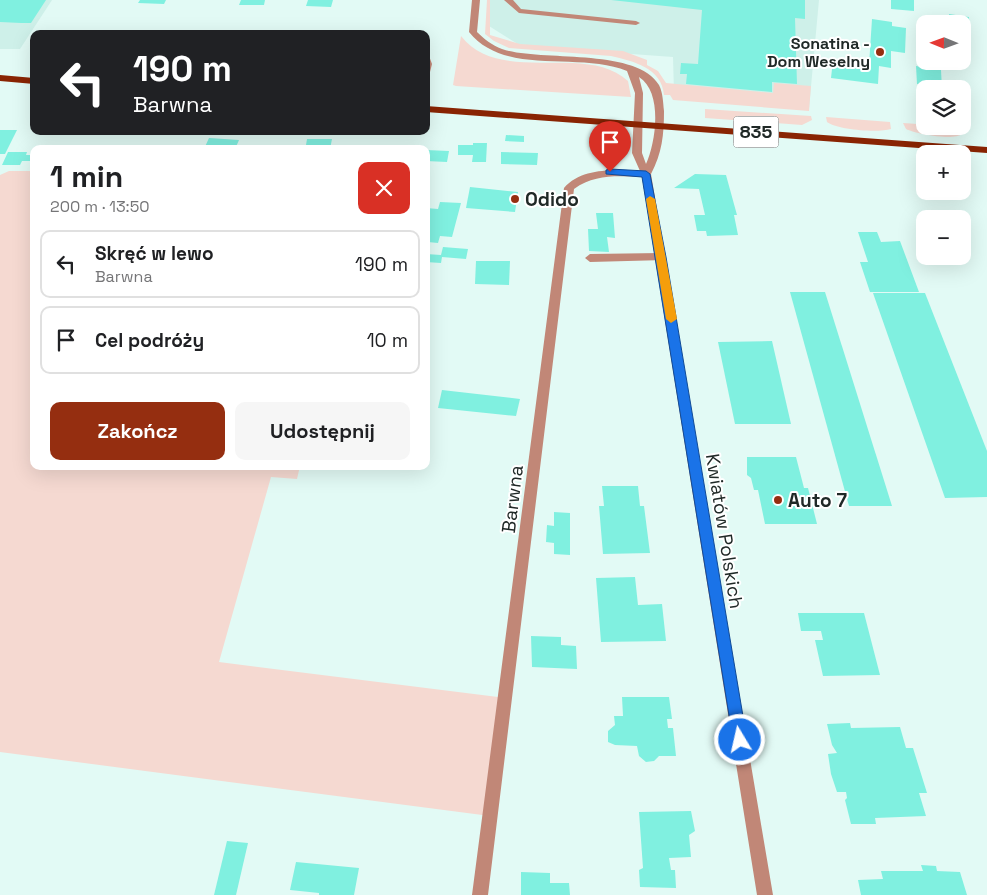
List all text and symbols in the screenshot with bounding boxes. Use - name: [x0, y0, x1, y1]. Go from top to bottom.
- north arrow: [916, 15, 971, 70]
- map controls: [916, 15, 971, 265]
- place label: Sonatina - Dom Weselny: [767, 33, 870, 72]
- marker: Sonatina - Dom Weselny: [874, 46, 886, 58]
- text: 190 m: [133, 47, 232, 91]
- icon: left: [50, 50, 115, 115]
- button: layers: [916, 80, 971, 135]
- text: Barwna: [133, 90, 212, 118]
- road number: 835: [734, 116, 778, 148]
- pin: [589, 121, 631, 172]
- icon: arrive: [596, 128, 624, 156]
- button: +: [916, 145, 971, 200]
- text: 1 min: [50, 157, 123, 196]
- button: close: [358, 162, 410, 214]
- place label: Odido: [525, 187, 579, 212]
- marker: Odido: [509, 193, 521, 205]
- text: 200 m · 13:50: [50, 196, 150, 217]
- button: −: [916, 210, 971, 265]
- text: Skręć w lewo: [95, 241, 214, 266]
- icon: left: [52, 250, 80, 278]
- text: 190 m: [355, 252, 408, 277]
- text: Barwna: [95, 266, 153, 287]
- icon: arrive: [52, 326, 80, 354]
- text: Cel podróży: [95, 328, 204, 353]
- text: 10 m: [367, 328, 408, 353]
- button: Zakończ: [50, 402, 225, 460]
- button: Udostępnij: [235, 402, 410, 460]
- street label: Kwiatów Polskich: [700, 452, 749, 610]
- street label: Barwna: [496, 464, 529, 535]
- place label: Auto 7: [788, 488, 848, 513]
- marker: Auto 7: [772, 494, 784, 506]
- position arrow: [713, 713, 765, 765]

